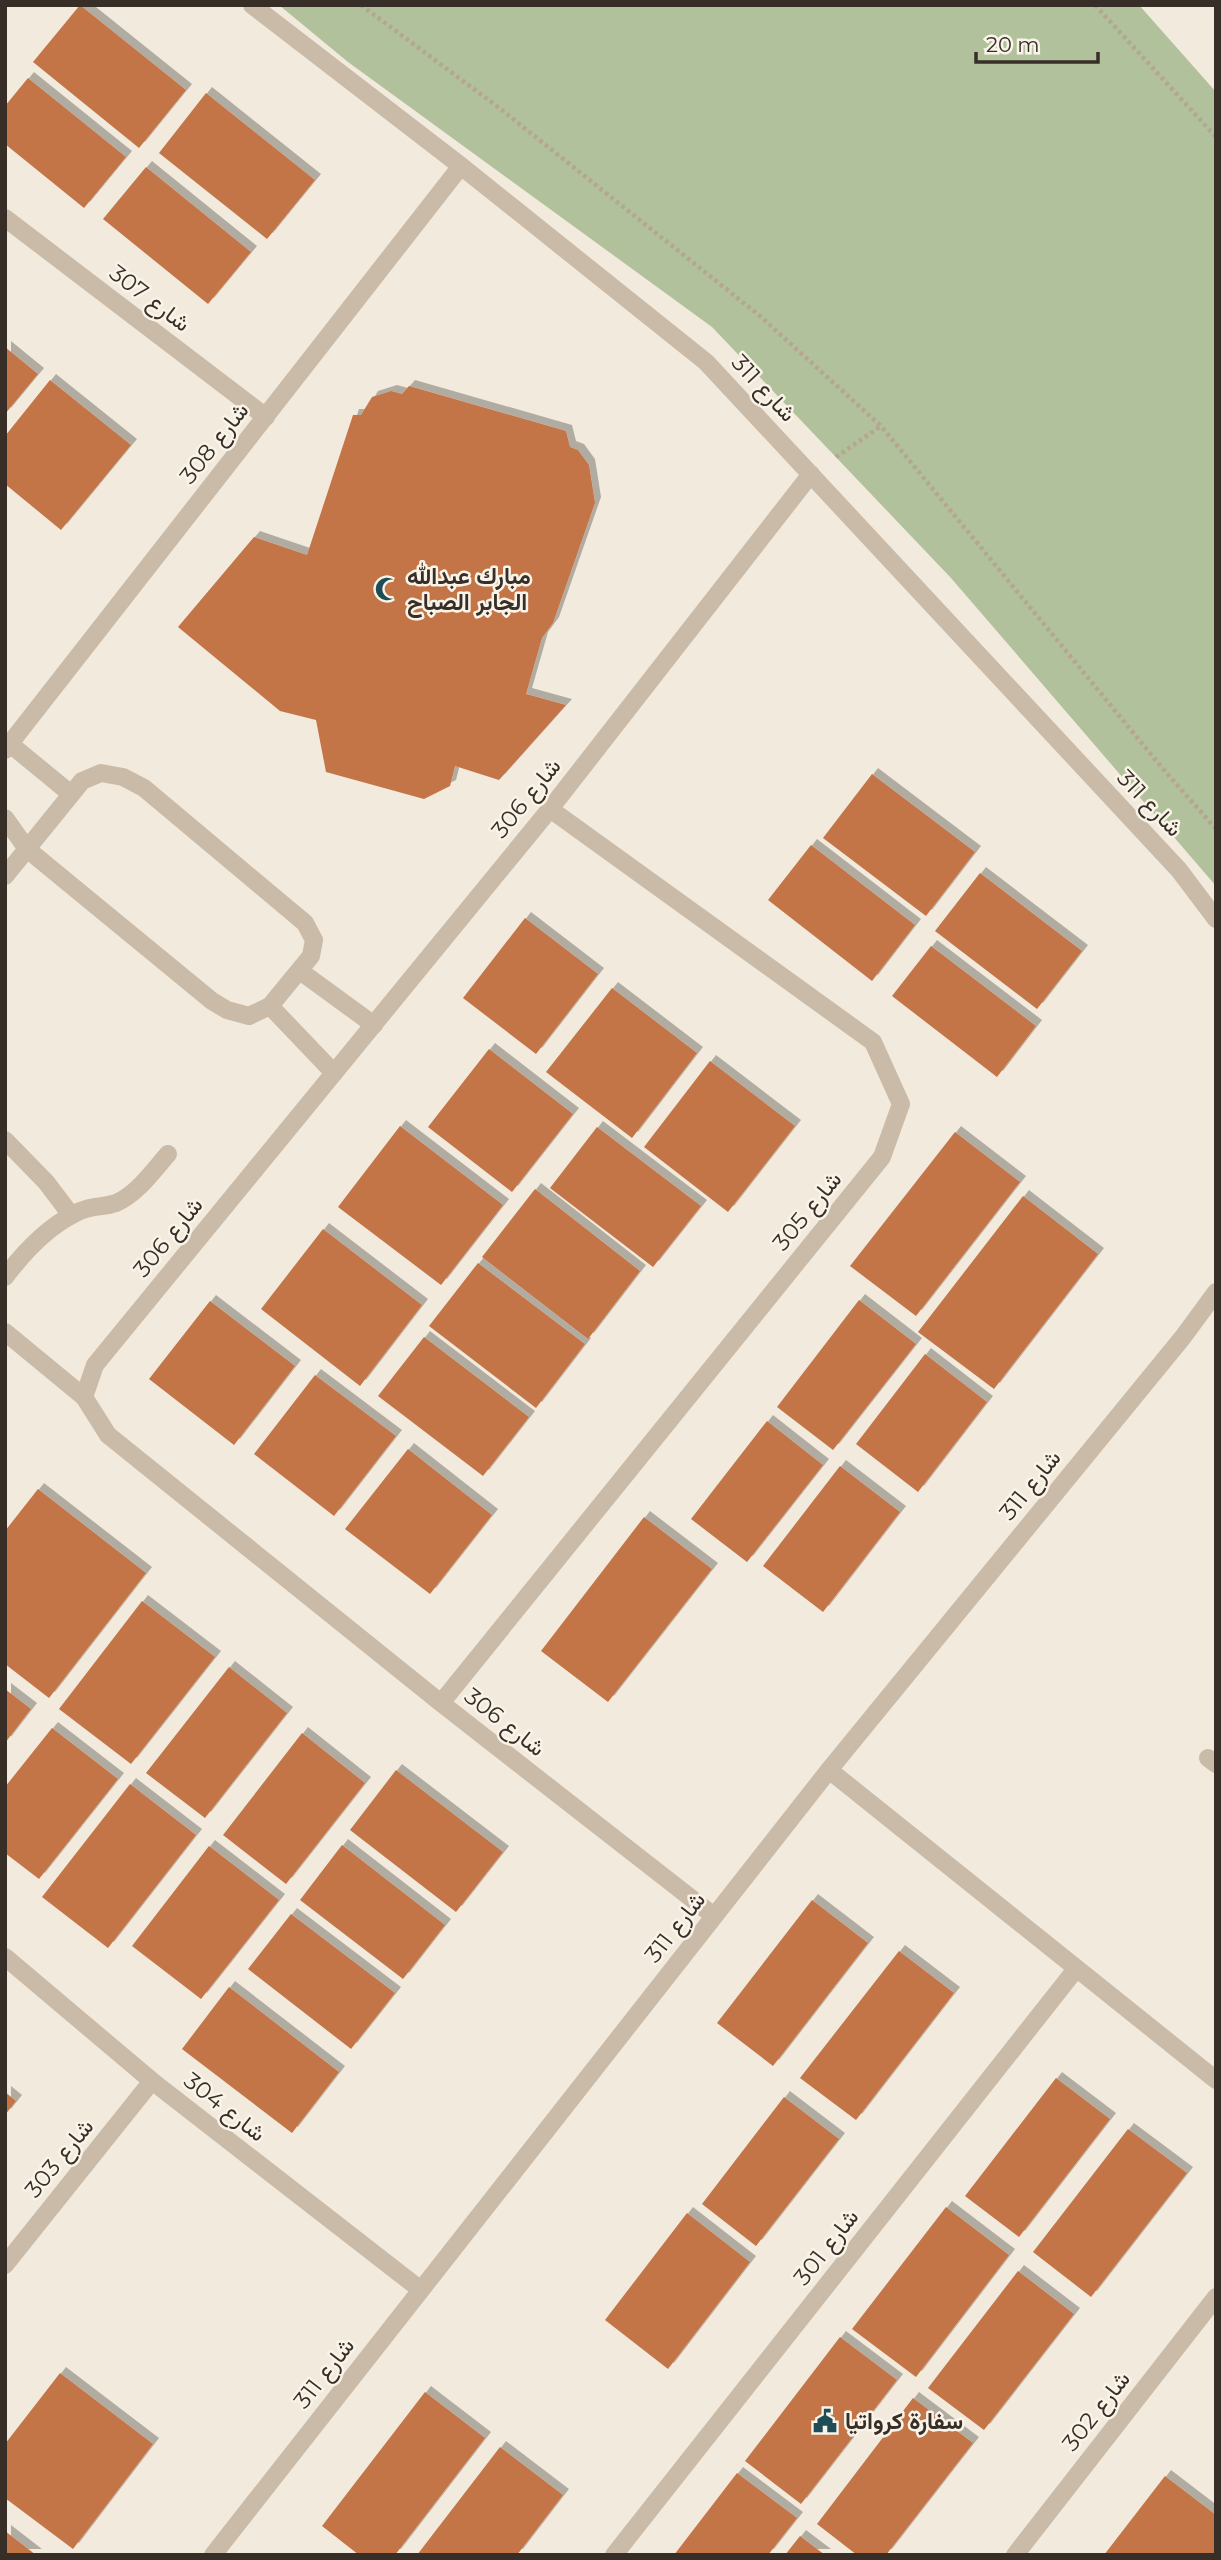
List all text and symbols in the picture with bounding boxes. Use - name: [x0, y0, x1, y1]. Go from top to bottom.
- scale bar: [976, 21, 1098, 65]
- text: 20 m: [986, 32, 1040, 57]
- street label: شارع 307: [103, 259, 196, 339]
- street label: شارع 311: [724, 349, 802, 429]
- street label: شارع 308: [174, 397, 256, 490]
- place label: مبارك عبدالله الجابر الصباح: [407, 562, 531, 618]
- mosque icon: مبارك عبدالله الجابر الصباح: [373, 575, 401, 603]
- street label: شارع 306: [485, 752, 568, 845]
- street label: شارع 311: [1110, 764, 1189, 844]
- street label: شارع 305: [767, 1166, 849, 1257]
- street label: شارع 306: [127, 1191, 210, 1284]
- street label: شارع 311: [993, 1444, 1068, 1527]
- street label: شارع 306: [458, 1682, 551, 1764]
- street label: شارع 311: [639, 1886, 713, 1969]
- street label: شارع 304: [177, 2067, 271, 2149]
- street label: شارع 303: [19, 2113, 101, 2204]
- street label: شارع 301: [788, 2203, 866, 2292]
- street label: شارع 311: [288, 2332, 362, 2415]
- street label: شارع 302: [1056, 2366, 1137, 2458]
- public building icon: سفارة كرواتيا: [811, 2407, 839, 2435]
- place label: سفارة كرواتيا: [845, 2407, 963, 2436]

